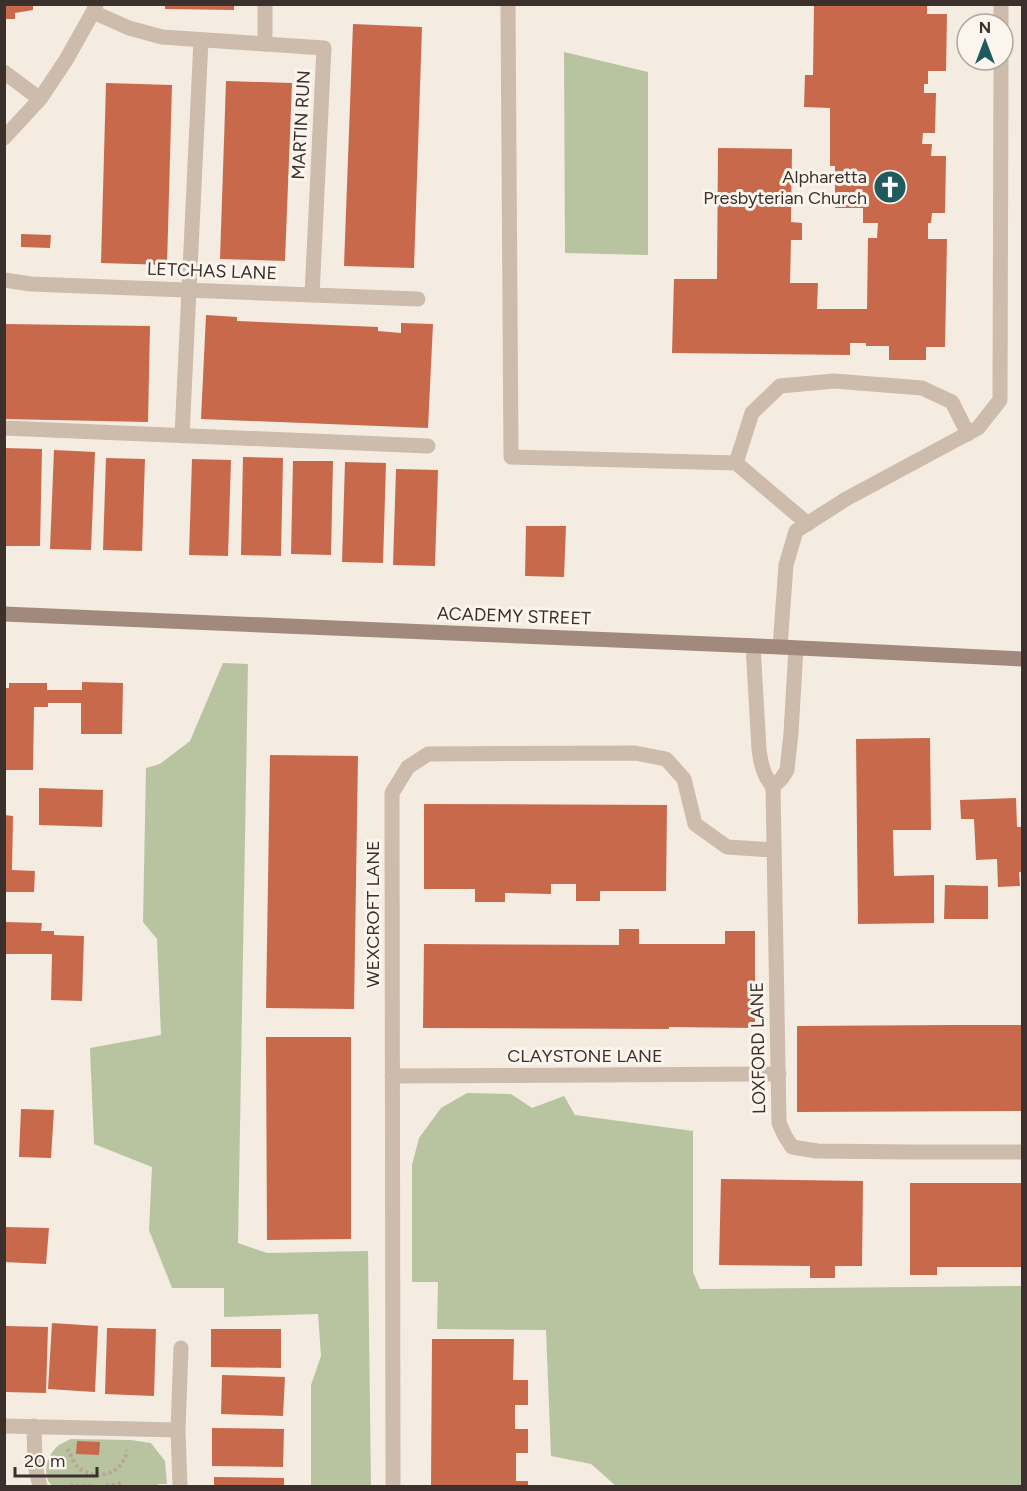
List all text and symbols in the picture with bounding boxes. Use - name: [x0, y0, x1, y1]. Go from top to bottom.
- north arrow: [955, 12, 1015, 72]
- text: N: [979, 18, 991, 37]
- street label: MARTIN RUN: [287, 70, 315, 180]
- place label: Alpharetta Presbyterian Church: [703, 166, 867, 209]
- church icon: Alpharetta Presbyterian Church: [872, 169, 908, 205]
- street label: LETCHAS LANE: [147, 258, 277, 284]
- street label: ACADEMY STREET: [437, 602, 591, 630]
- street label: WEXCROFT LANE: [362, 840, 384, 988]
- street label: LOXFORD LANE: [746, 982, 770, 1114]
- street label: CLAYSTONE LANE: [507, 1045, 663, 1067]
- scale bar: [15, 1440, 98, 1478]
- text: 20 m: [24, 1450, 65, 1472]

